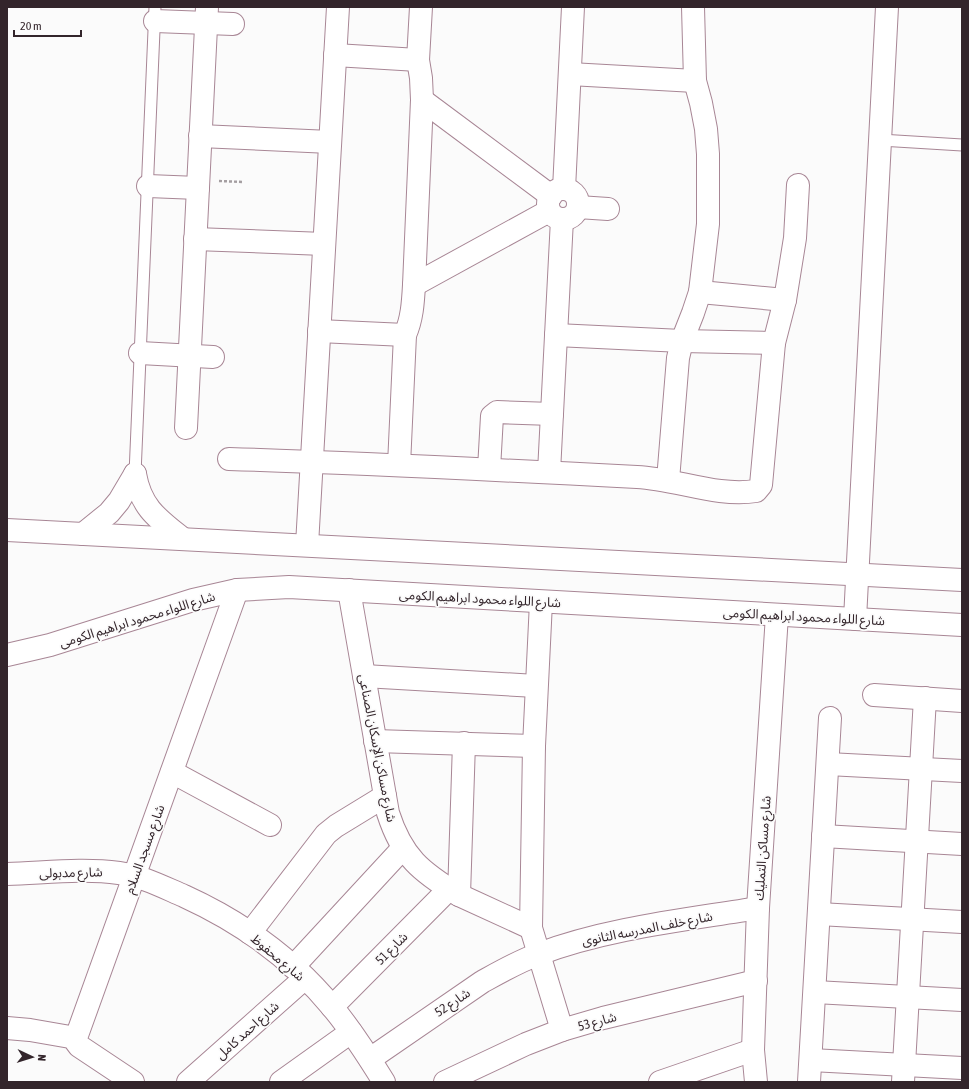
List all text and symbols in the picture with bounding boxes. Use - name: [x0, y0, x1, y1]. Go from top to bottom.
- scale bar: [14, 12, 81, 38]
- text: 20 m: [20, 19, 42, 33]
- street label: شارع اللواء محمود ابراهيم الكومى: [398, 587, 561, 613]
- street label: شارع اللواء محمود ابراهيم الكومى: [57, 589, 218, 653]
- street label: شارع اللواء محمود ابراهيم الكومى: [722, 605, 885, 631]
- street label: شارع مساكن الإسكان الصناعى: [353, 673, 399, 824]
- street label: شارع مساكن التمليك: [751, 795, 777, 901]
- street label: شارع مسجد السلام: [121, 803, 170, 897]
- street label: شارع مدبولى: [39, 864, 103, 884]
- street label: شارع خلف المدرسه الثانوى: [580, 908, 714, 951]
- street label: شارع 51: [372, 929, 413, 970]
- street label: شارع محفوظ: [246, 931, 307, 986]
- street label: شارع 52: [432, 985, 474, 1022]
- street label: شارع احمد كامل: [213, 998, 284, 1065]
- street label: شارع 53: [576, 1009, 619, 1037]
- north arrow: [12, 1037, 52, 1077]
- text: N: [36, 1054, 48, 1061]

